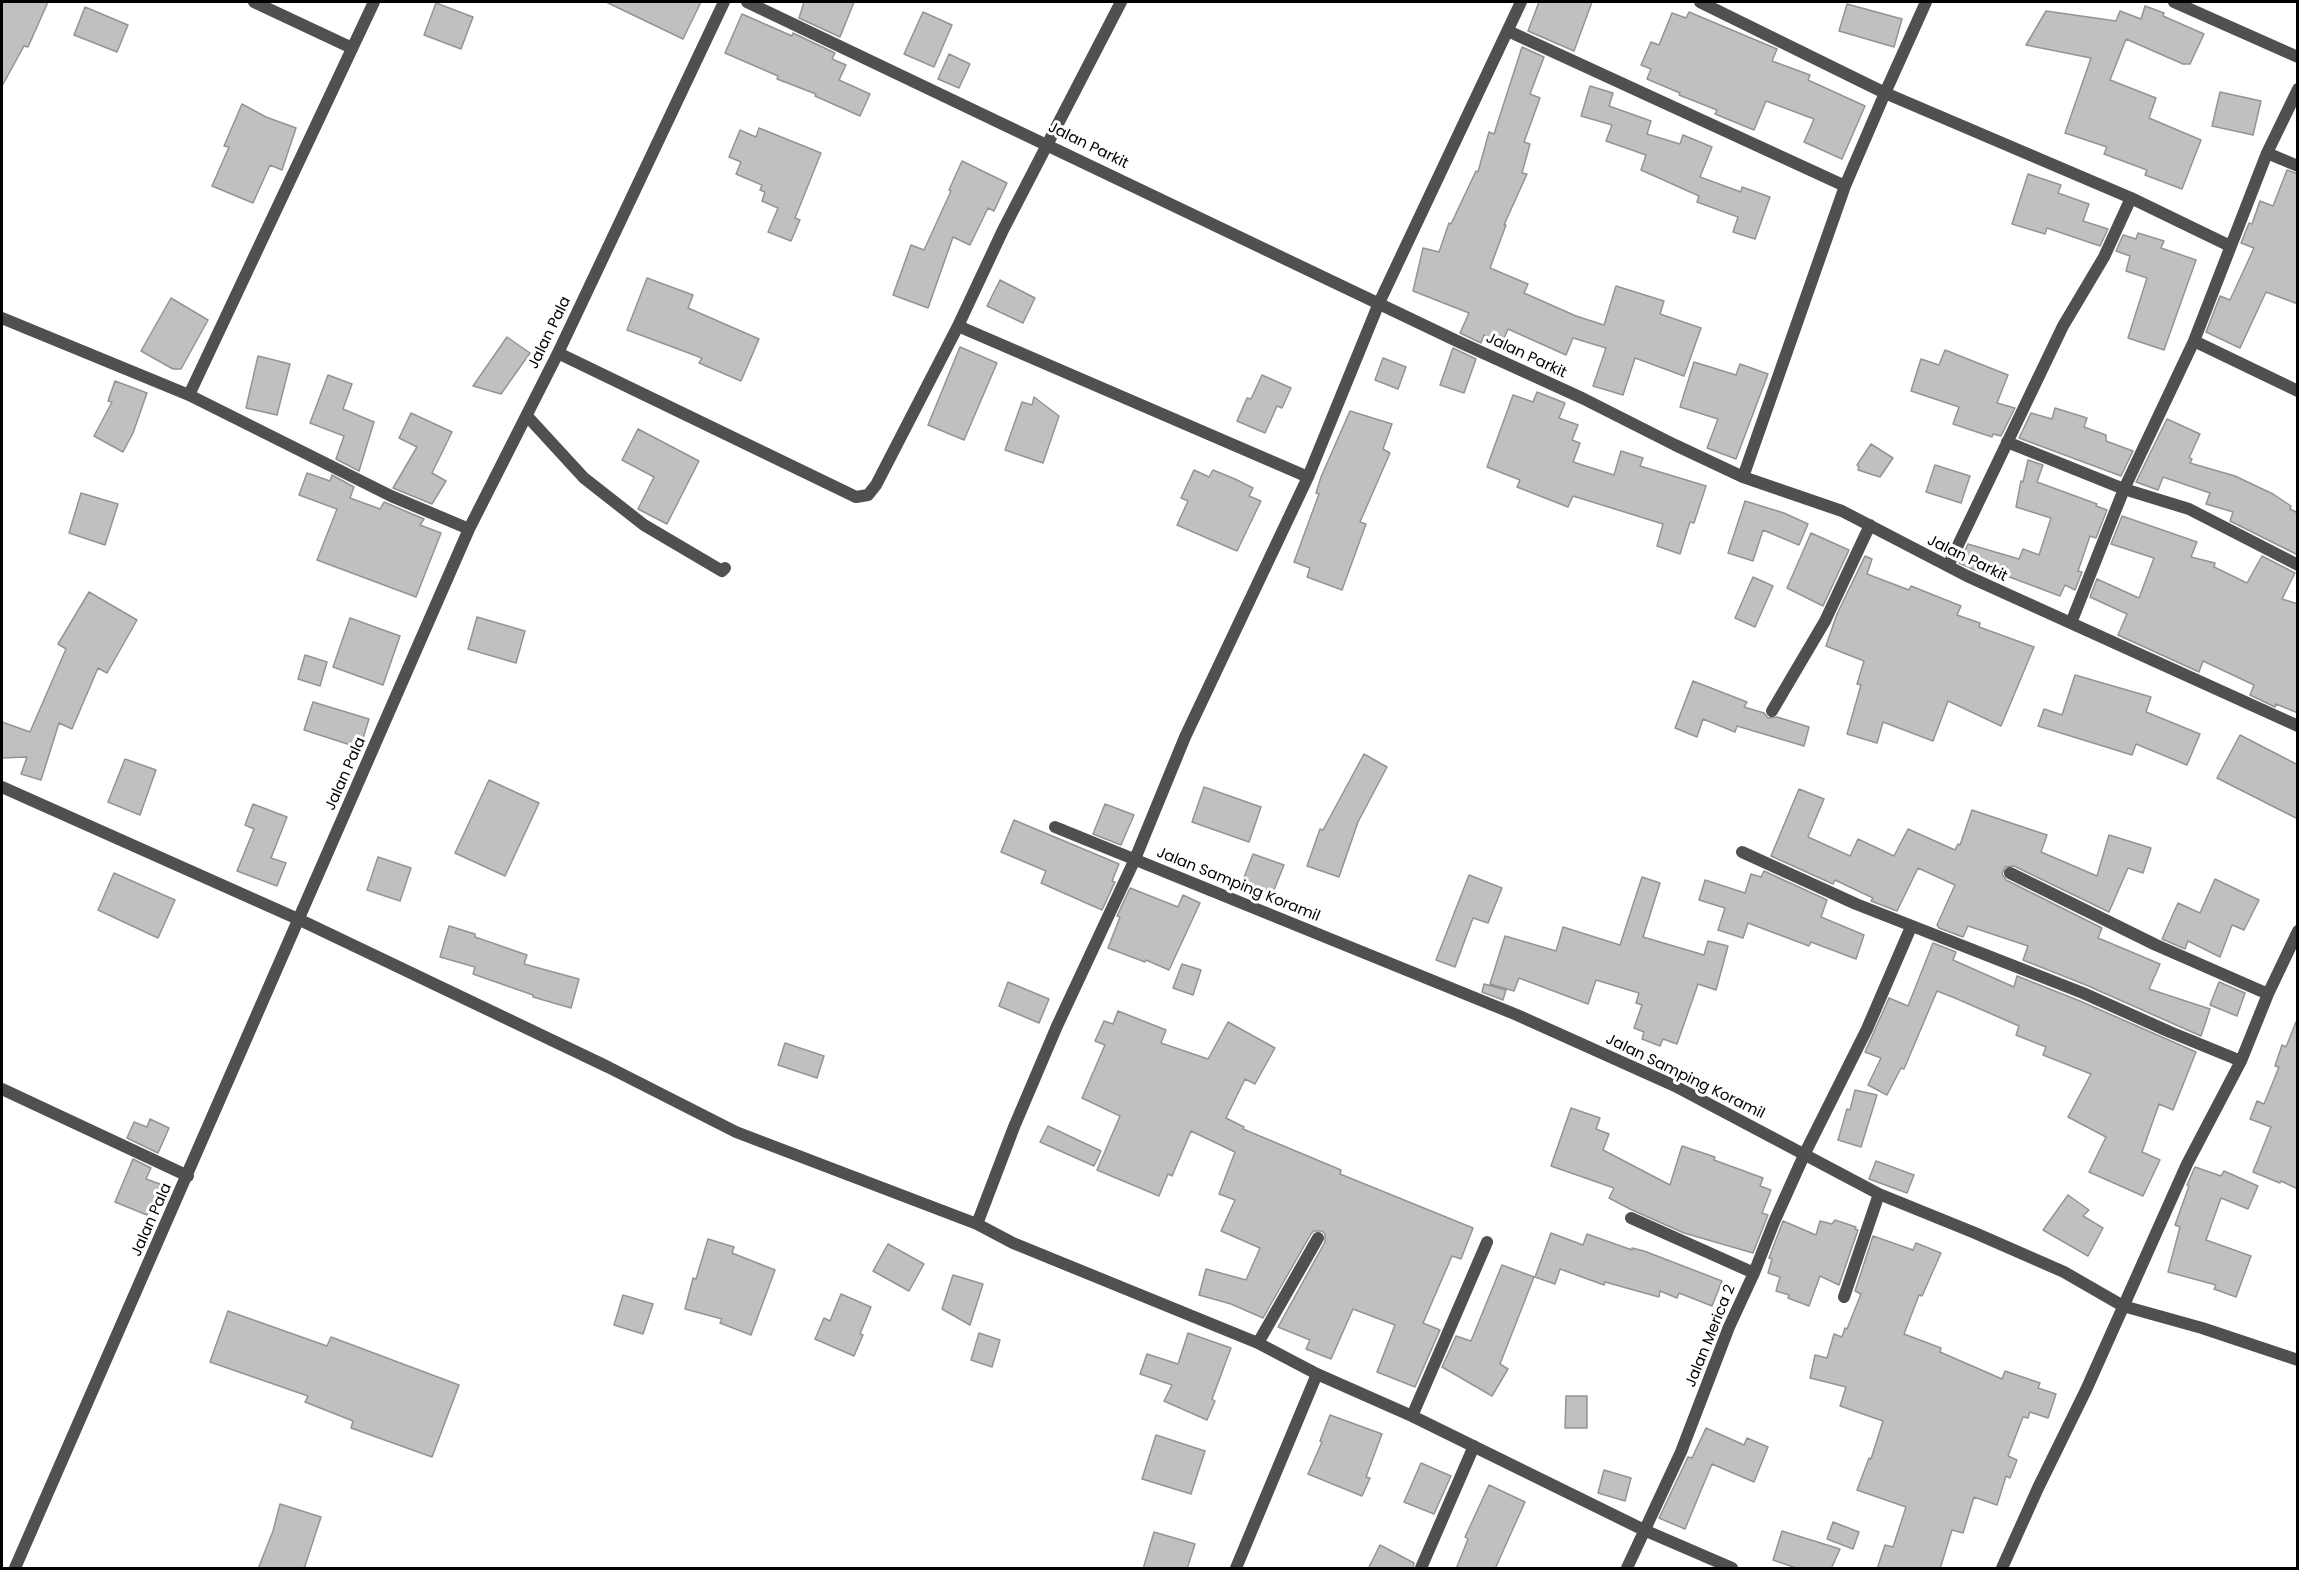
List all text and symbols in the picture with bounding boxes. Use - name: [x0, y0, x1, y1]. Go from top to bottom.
- street label: Jalan Parkit: [1045, 119, 1131, 173]
- street label: Jalan Pala: [525, 294, 575, 372]
- street label: Jalan Parkit: [1483, 329, 1569, 383]
- street label: Jalan Parkit: [1924, 532, 2010, 586]
- street label: Jalan Pala: [322, 735, 370, 813]
- street label: Jalan Samping Koramil: [1154, 844, 1322, 926]
- street label: Jalan Samping Koramil: [1603, 1031, 1767, 1123]
- street label: Jalan Pala: [128, 1181, 176, 1259]
- street label: Jalan Merica 2: [1682, 1282, 1740, 1390]

